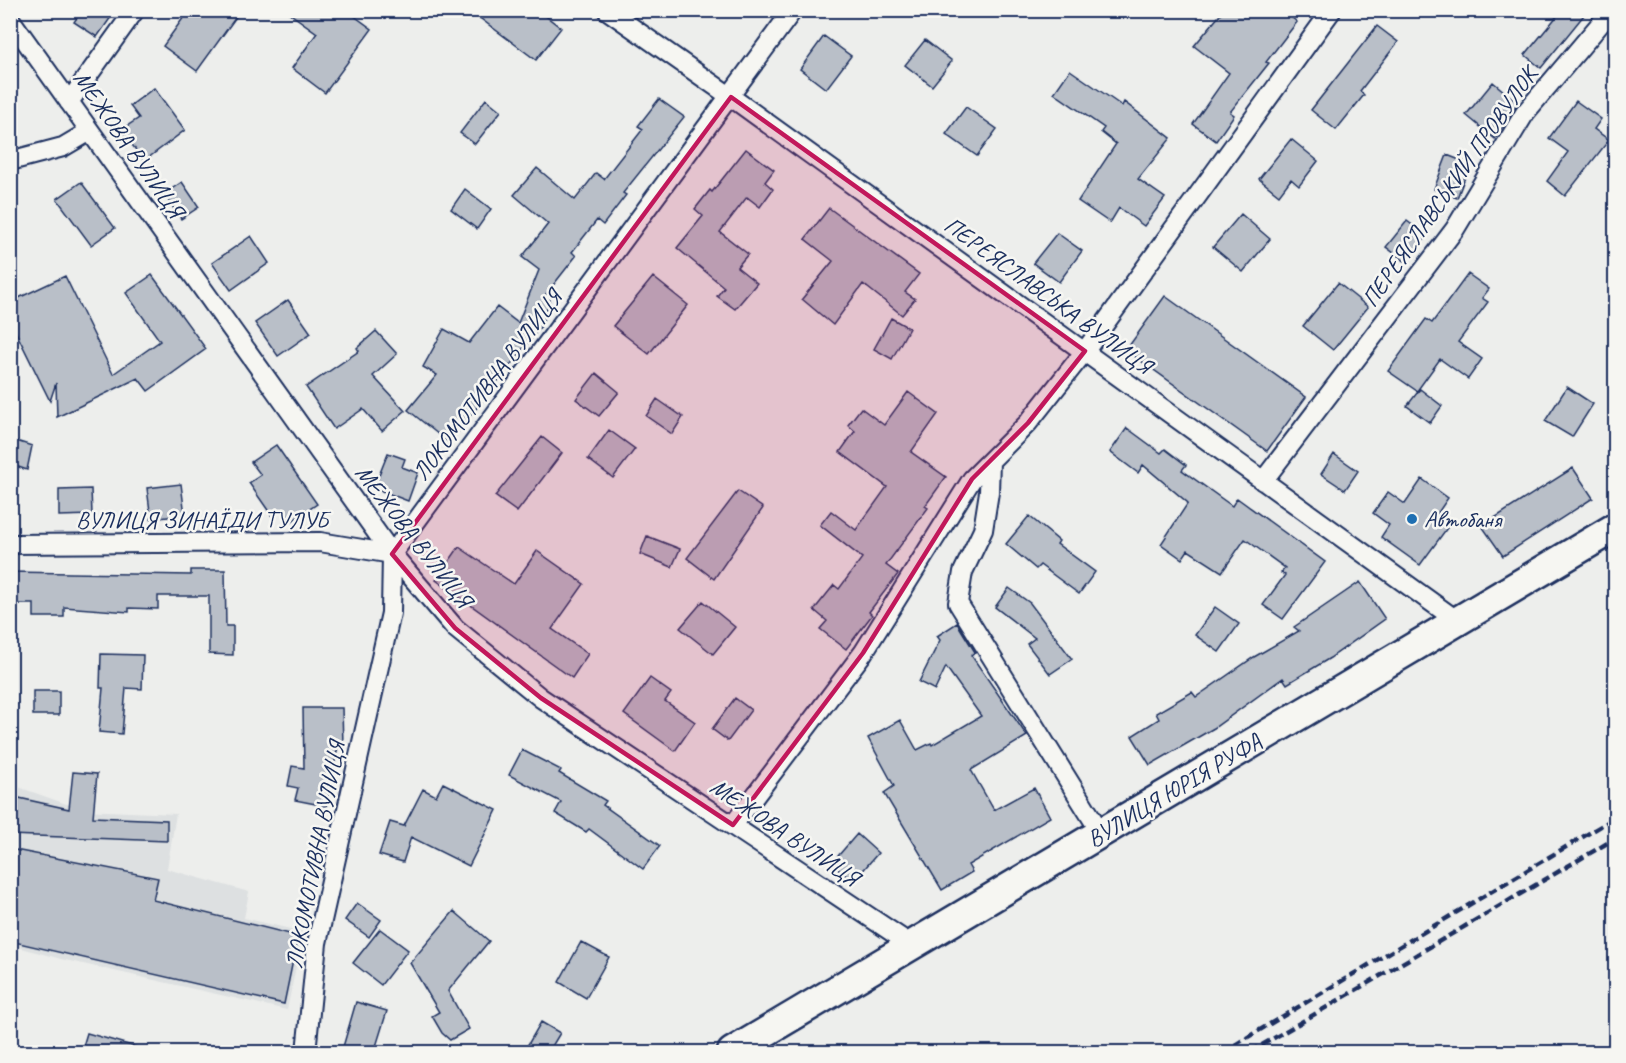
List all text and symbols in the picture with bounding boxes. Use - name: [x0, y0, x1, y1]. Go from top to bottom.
- street label: ПЕРЕЯСЛАВСЬКИЙ ПРОВУЛОК: [1355, 58, 1546, 313]
- street label: МЕЖОВА ВУЛИЦЯ: [67, 65, 193, 226]
- street label: ПЕРЕЯСЛАВСЬКА ВУЛИЦЯ: [938, 210, 1161, 383]
- street label: ЛОКОМОТИВНА ВУЛИЦЯ: [406, 281, 571, 486]
- street label: МЕЖОВА ВУЛИЦЯ: [349, 459, 481, 616]
- place label: Автобаня: [1424, 504, 1503, 534]
- street label: ВУЛИЦЯ ЗИНАЇДИ ТУЛУБ: [76, 505, 332, 535]
- marker: Автобаня: [1405, 512, 1419, 526]
- street label: ВУЛИЦЯ ЮРІЯ РУФА: [1081, 726, 1268, 854]
- street label: ЛОКОМОТИВНА ВУЛИЦЯ: [278, 735, 352, 971]
- street label: МЕЖОВА ВУЛИЦЯ: [705, 771, 868, 895]

